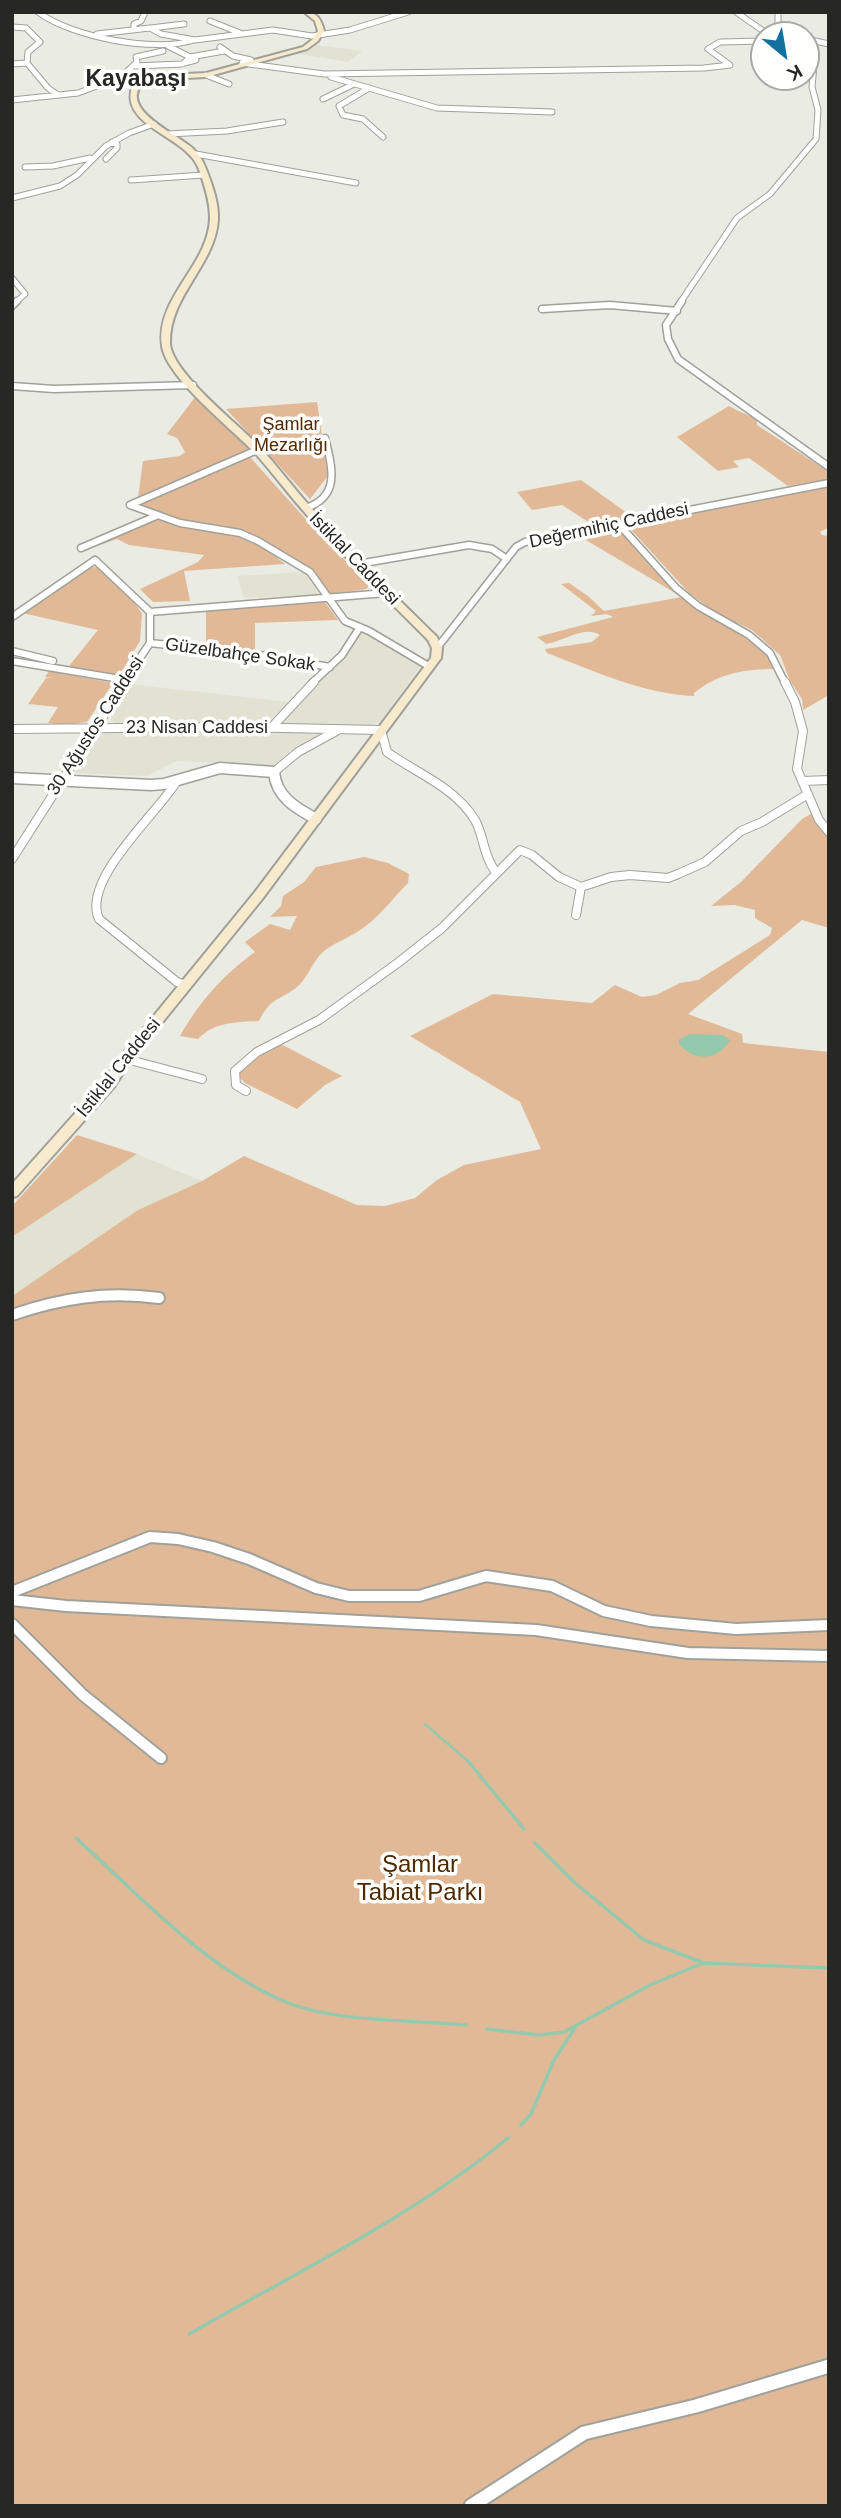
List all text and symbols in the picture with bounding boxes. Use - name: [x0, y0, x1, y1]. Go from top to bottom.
- north arrow: [750, 21, 820, 91]
- text: K: [784, 60, 806, 85]
- district label: Kayabaşı: [85, 66, 187, 94]
- park label: Şamlar Mezarlığı: [254, 414, 328, 457]
- street label: Değermihiç Caddesi: [527, 499, 691, 553]
- street label: İstiklal Caddesi: [304, 508, 404, 610]
- street label: Güzelbahçe Sokak: [164, 634, 316, 676]
- street label: 30 Ağustos Caddesi: [43, 653, 149, 799]
- street label: 23 Nisan Caddesi: [126, 717, 268, 739]
- street label: İstiklal Caddesi: [73, 1014, 165, 1122]
- park label: Şamlar Tabiat Parkı: [357, 1851, 483, 1907]

